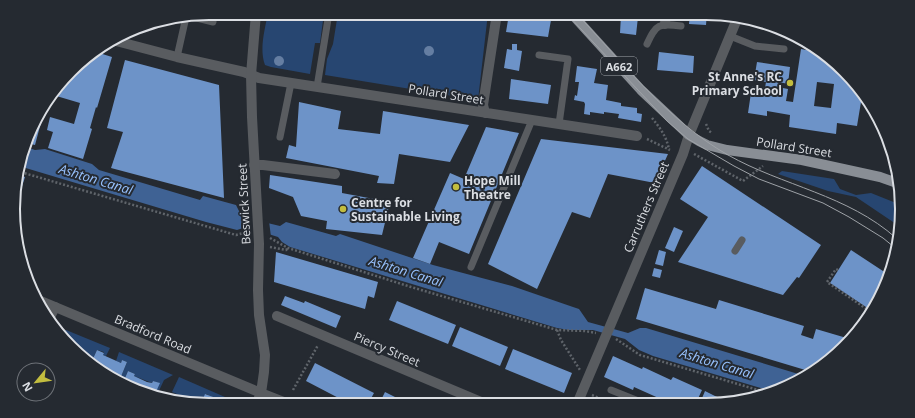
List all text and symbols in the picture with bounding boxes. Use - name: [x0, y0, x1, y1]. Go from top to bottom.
- road number: A662: [601, 57, 637, 75]
- place label: St Anne's RC Primary School: [692, 68, 782, 99]
- marker: St Anne's RC Primary School: [785, 78, 795, 88]
- street label: Pollard Street: [407, 80, 485, 108]
- street label: Pollard Street: [755, 133, 833, 161]
- water label: Ashton Canal: [56, 159, 136, 199]
- street label: Carruthers Street: [619, 159, 673, 255]
- street label: Beswick Street: [233, 163, 255, 245]
- place label: Hope Mill Theatre: [464, 172, 521, 203]
- marker: Hope Mill Theatre: [451, 182, 461, 192]
- place label: Centre for Sustainable Living: [351, 194, 460, 225]
- marker: Centre for Sustainable Living: [338, 204, 348, 214]
- water label: Ashton Canal: [366, 251, 446, 291]
- street label: Bradford Road: [112, 310, 194, 358]
- street label: Piercy Street: [351, 327, 423, 371]
- water label: Ashton Canal: [677, 343, 757, 383]
- north arrow: [16, 362, 56, 402]
- text: N: [18, 380, 36, 395]

